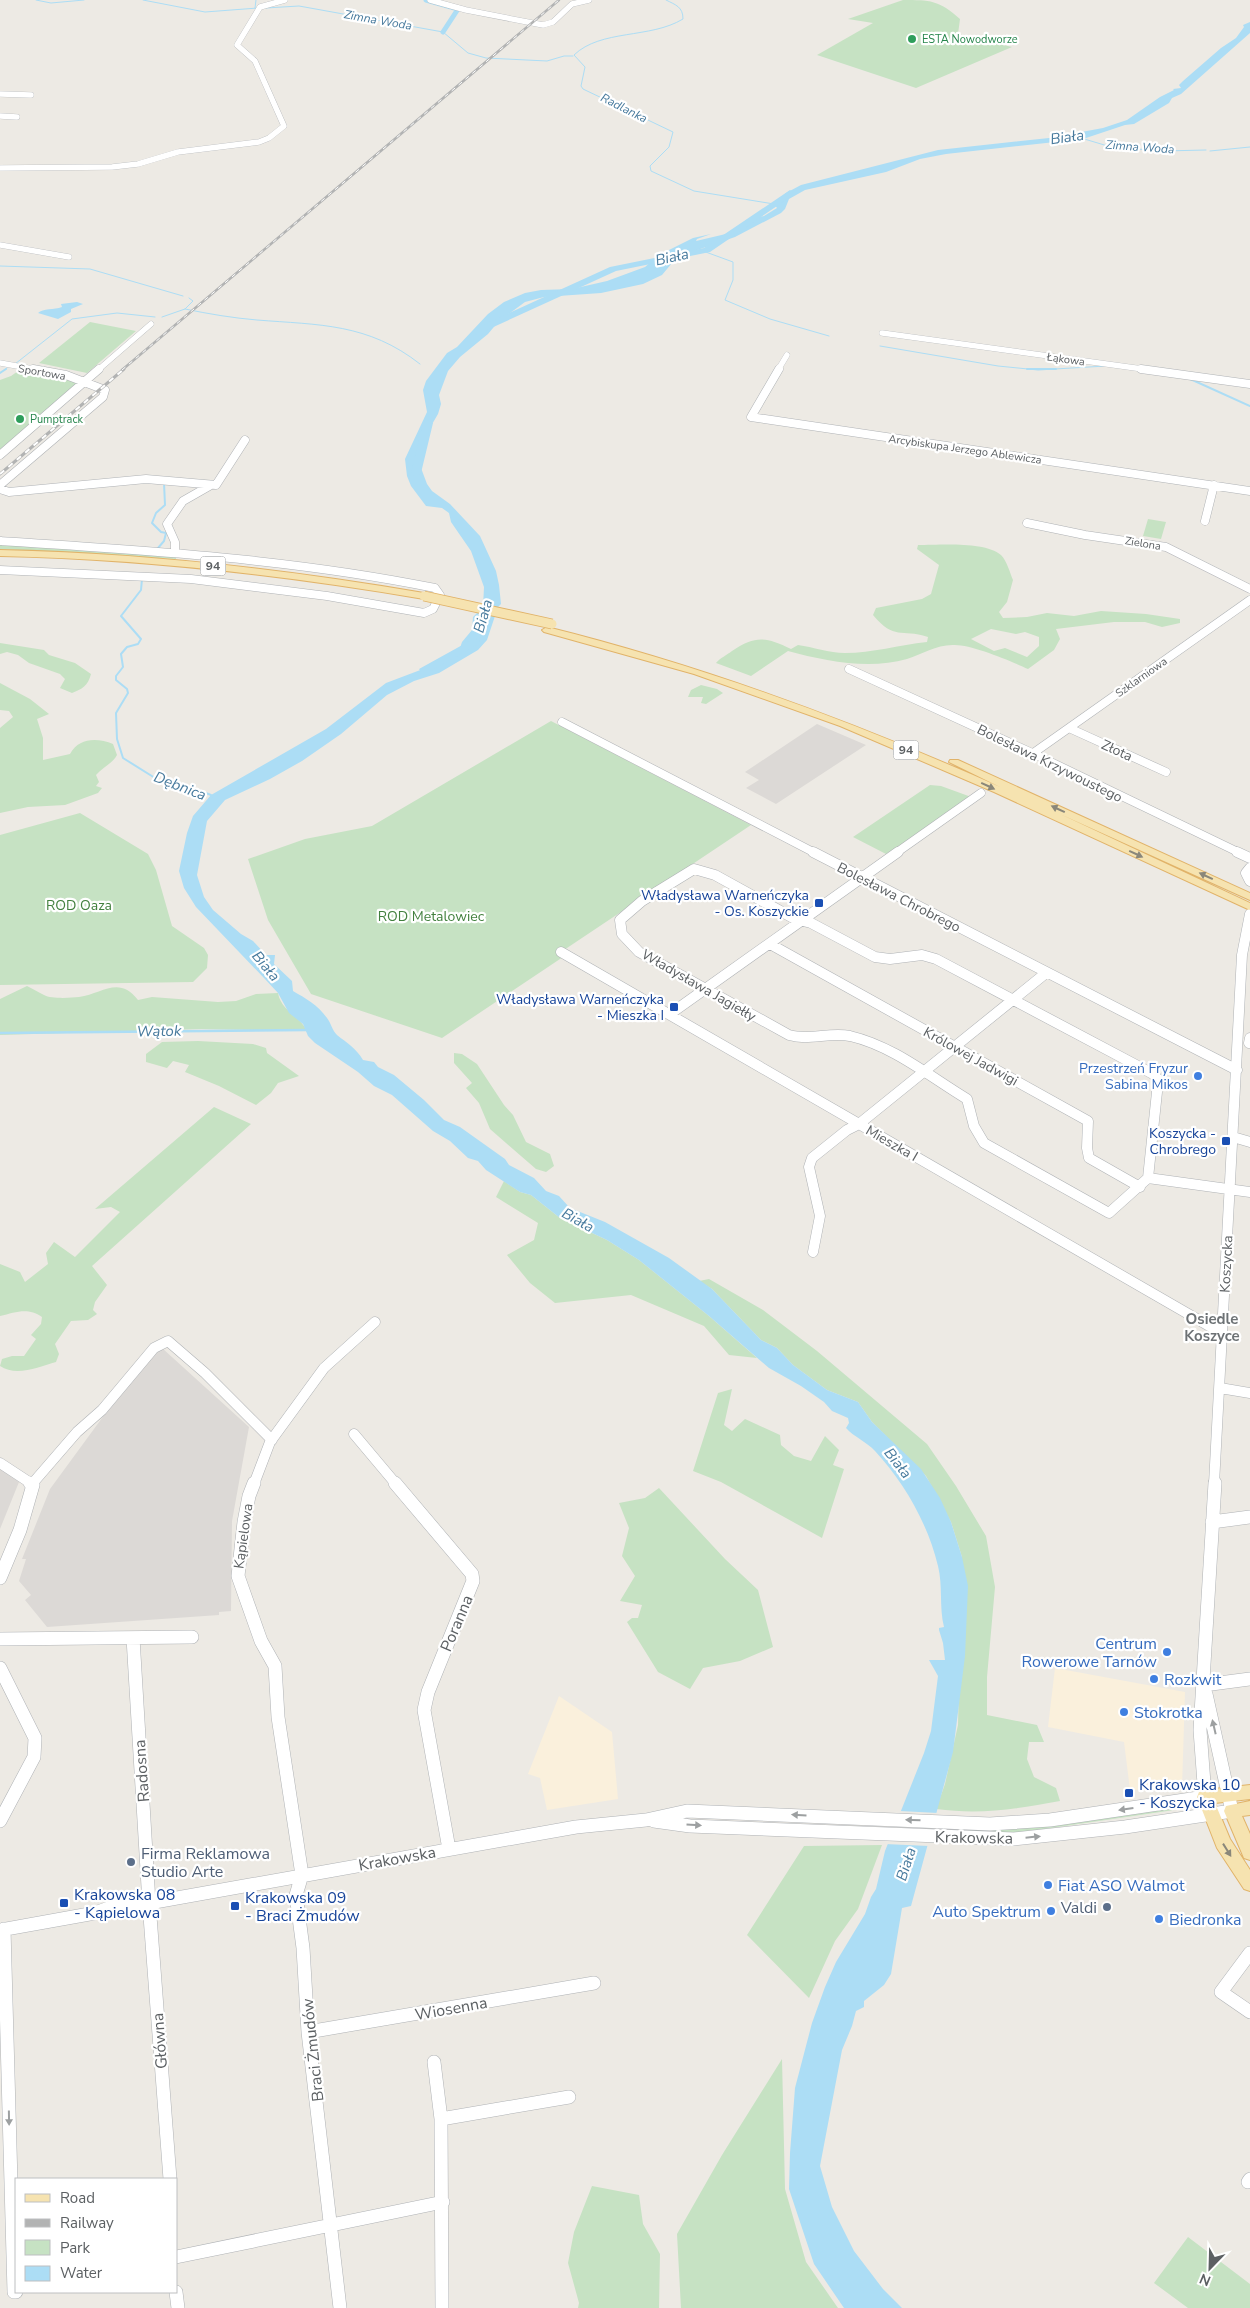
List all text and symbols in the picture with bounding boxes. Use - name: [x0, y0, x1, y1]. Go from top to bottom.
- water label: Zimna Woda: [343, 6, 413, 34]
- place label: ESTA Nowodworze: [922, 32, 1018, 47]
- marker: ESTA Nowodworze: [906, 33, 918, 45]
- water label: Radlanka: [598, 89, 650, 127]
- water label: Biała: [1049, 125, 1085, 149]
- water label: Zimna Woda: [1105, 137, 1175, 157]
- water label: Biała: [653, 244, 691, 270]
- street label: Łąkowa: [1045, 349, 1086, 370]
- street label: Sportowa: [17, 361, 67, 384]
- place label: Pumptrack: [30, 412, 83, 427]
- marker: Pumptrack: [14, 413, 26, 425]
- street label: Arcybiskupa Jerzego Ablewicza: [887, 431, 1043, 468]
- street label: Zielona: [1124, 533, 1162, 554]
- road number: 94: [200, 556, 226, 576]
- water label: Biała: [469, 597, 497, 635]
- street label: Szklarniowa: [1112, 654, 1170, 701]
- street label: Bolesława Krzywoustego: [974, 720, 1126, 807]
- street label: Złota: [1098, 735, 1135, 766]
- road number: 94: [894, 740, 918, 760]
- water label: Dębnica: [151, 767, 209, 805]
- one-way arrow: [981, 783, 995, 791]
- one-way arrow: [1051, 804, 1065, 812]
- one-way arrow: [1129, 850, 1143, 858]
- street label: Bolesława Chrobrego: [834, 858, 964, 937]
- one-way arrow: [1199, 872, 1213, 880]
- place label: Władysława Warneńczyka - Os. Koszyckie: [641, 886, 809, 921]
- park label: ROD Oaza: [46, 896, 112, 915]
- marker: Władysława Warneńczyka - Os. Koszyckie: [813, 897, 825, 909]
- park label: ROD Metalowiec: [378, 907, 485, 926]
- street label: Władysława Jagiełły: [638, 945, 760, 1026]
- water label: Biała: [247, 947, 285, 985]
- place label: Władysława Warneńczyka - Mieszka I: [496, 990, 664, 1025]
- marker: Władysława Warneńczyka - Mieszka I: [668, 1001, 680, 1013]
- water label: Wątok: [137, 1021, 182, 1041]
- street label: Królowej Jadwigi: [920, 1022, 1022, 1090]
- place label: Przestrzeń Fryzur Sabina Mikos: [1079, 1059, 1188, 1094]
- marker: Przestrzeń Fryzur Sabina Mikos: [1192, 1070, 1204, 1082]
- street label: Mieszka I: [862, 1121, 921, 1166]
- place label: Koszycka - Chrobrego: [1149, 1124, 1216, 1159]
- marker: Koszycka - Chrobrego: [1220, 1135, 1232, 1147]
- water label: Biała: [558, 1203, 598, 1237]
- street label: Koszycka: [1216, 1235, 1237, 1293]
- district label: Osiedle Koszyce: [1184, 1309, 1240, 1346]
- water label: Biała: [880, 1443, 916, 1483]
- street label: Kąpielowa: [230, 1502, 257, 1570]
- street label: Poranna: [435, 1592, 479, 1655]
- place label: Centrum Rowerowe Tarnów: [1022, 1633, 1158, 1673]
- marker: Centrum Rowerowe Tarnów: [1161, 1646, 1173, 1658]
- place label: Rozkwit: [1164, 1669, 1222, 1691]
- marker: Rozkwit: [1148, 1673, 1160, 1685]
- place label: Stokrotka: [1134, 1702, 1203, 1724]
- marker: Stokrotka: [1118, 1706, 1130, 1718]
- one-way arrow: [1210, 1720, 1218, 1735]
- street label: Radosna: [129, 1739, 155, 1803]
- place label: Krakowska 10 - Koszycka: [1139, 1774, 1240, 1814]
- marker: Krakowska 10 - Koszycka: [1123, 1787, 1135, 1799]
- one-way arrow: [1118, 1805, 1134, 1813]
- one-way arrow: [791, 1811, 807, 1819]
- one-way arrow: [904, 1816, 920, 1824]
- one-way arrow: [687, 1822, 703, 1830]
- street label: Krakowska: [935, 1826, 1013, 1850]
- one-way arrow: [1026, 1833, 1042, 1841]
- street label: Krakowska: [357, 1841, 438, 1877]
- place label: Firma Reklamowa Studio Arte: [141, 1843, 270, 1883]
- one-way arrow: [1223, 1843, 1232, 1857]
- water label: Biała: [891, 1845, 921, 1883]
- marker: Firma Reklamowa Studio Arte: [125, 1856, 137, 1868]
- place label: Fiat ASO Walmot: [1058, 1875, 1185, 1897]
- marker: Fiat ASO Walmot: [1042, 1879, 1054, 1891]
- place label: Krakowska 08 - Kąpielowa: [74, 1884, 175, 1924]
- place label: Krakowska 09 - Braci Żmudów: [245, 1887, 360, 1927]
- marker: Krakowska 08 - Kąpielowa: [58, 1897, 70, 1909]
- place label: Valdi: [1060, 1897, 1097, 1919]
- marker: Krakowska 09 - Braci Żmudów: [229, 1900, 241, 1912]
- place label: Auto Spektrum: [932, 1901, 1041, 1923]
- marker: Valdi: [1101, 1901, 1113, 1913]
- marker: Auto Spektrum: [1045, 1905, 1057, 1917]
- place label: Biedronka: [1169, 1909, 1241, 1931]
- marker: Biedronka: [1153, 1913, 1165, 1925]
- street label: Wiosenna: [413, 1992, 489, 2026]
- street label: Braci Żmudów: [297, 1997, 329, 2103]
- street label: Główna: [147, 2012, 173, 2070]
- one-way arrow: [5, 2110, 13, 2126]
- legend: [15, 2178, 178, 2293]
- text: Road: [60, 2188, 95, 2208]
- text: Railway: [60, 2213, 114, 2233]
- text: Park: [60, 2238, 90, 2258]
- north arrow: [1185, 2243, 1235, 2293]
- text: Water: [60, 2263, 103, 2283]
- text: N: [1197, 2269, 1214, 2290]

